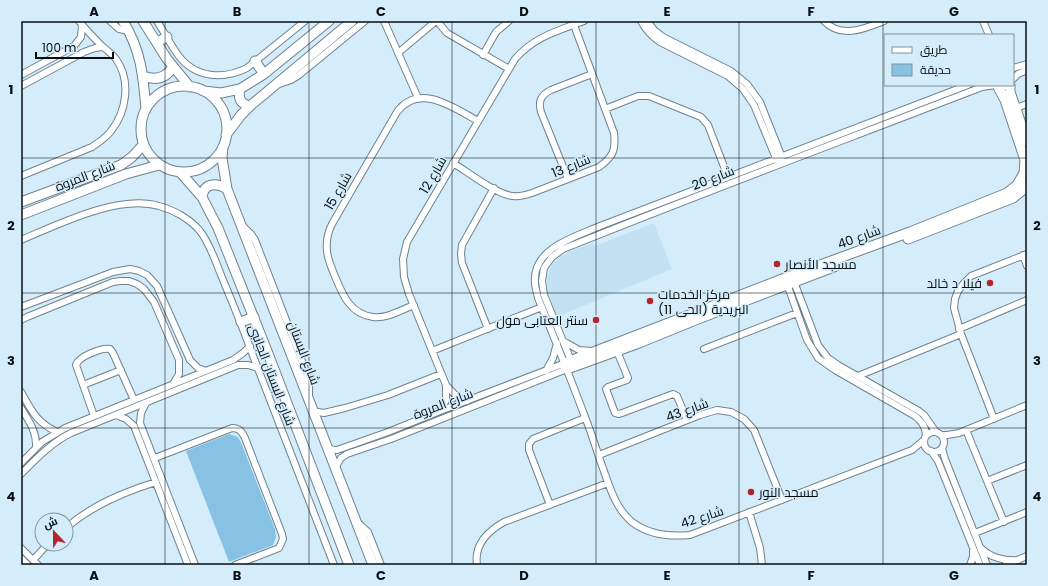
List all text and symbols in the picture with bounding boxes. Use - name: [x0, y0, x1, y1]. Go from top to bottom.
- text: A: [89, 2, 99, 21]
- text: B: [233, 2, 242, 21]
- text: C: [376, 2, 386, 21]
- text: D: [519, 2, 529, 21]
- text: E: [663, 2, 671, 21]
- text: F: [807, 2, 815, 21]
- text: G: [949, 2, 959, 21]
- scale bar: [36, 34, 113, 60]
- legend: [884, 34, 1014, 86]
- text: 100 m: [42, 39, 76, 56]
- text: طريق: [920, 41, 948, 58]
- text: حديقة: [920, 61, 951, 78]
- text: 1: [9, 80, 13, 99]
- text: 1: [1035, 80, 1039, 99]
- street label: شارع 13: [549, 150, 593, 182]
- street label: شارع 12: [415, 153, 451, 197]
- street label: شارع المروة: [52, 156, 118, 196]
- street label: شارع 20: [689, 161, 737, 195]
- street label: شارع 15: [320, 169, 356, 213]
- text: 2: [7, 216, 15, 235]
- text: 2: [1033, 216, 1041, 235]
- street label: شارع 40: [835, 220, 883, 254]
- place label: مسجد الأنصار: [784, 255, 856, 274]
- marker: مسجد الأنصار: [772, 259, 782, 269]
- place label: فيلا د خالد: [927, 274, 982, 293]
- marker: فيلا د خالد: [985, 278, 995, 288]
- place label: مركز الخدمات البريدية (الحى 11): [658, 285, 749, 319]
- marker: مركز الخدمات البريدية (الحى 11): [645, 296, 655, 306]
- place label: سنتر العتابى مول: [496, 311, 588, 330]
- marker: سنتر العتابى مول: [591, 315, 601, 325]
- street label: شارع البستان: [283, 318, 325, 388]
- street label: شارع البستان الجانبى: [244, 322, 300, 428]
- text: 3: [7, 351, 15, 370]
- text: 3: [1033, 351, 1041, 370]
- street label: شارع المروة: [410, 384, 476, 424]
- street label: شارع 43: [663, 393, 711, 427]
- place label: مسجد النور: [758, 483, 819, 502]
- text: 4: [7, 487, 16, 506]
- marker: مسجد النور: [746, 487, 756, 497]
- text: 4: [1033, 487, 1042, 506]
- street label: شارع 42: [678, 501, 726, 533]
- north arrow: [34, 512, 74, 552]
- text: ش: [41, 513, 60, 533]
- text: A: [89, 566, 99, 585]
- text: B: [233, 566, 242, 585]
- text: C: [376, 566, 386, 585]
- text: D: [519, 566, 529, 585]
- text: E: [663, 566, 671, 585]
- text: F: [807, 566, 815, 585]
- text: G: [949, 566, 959, 585]

